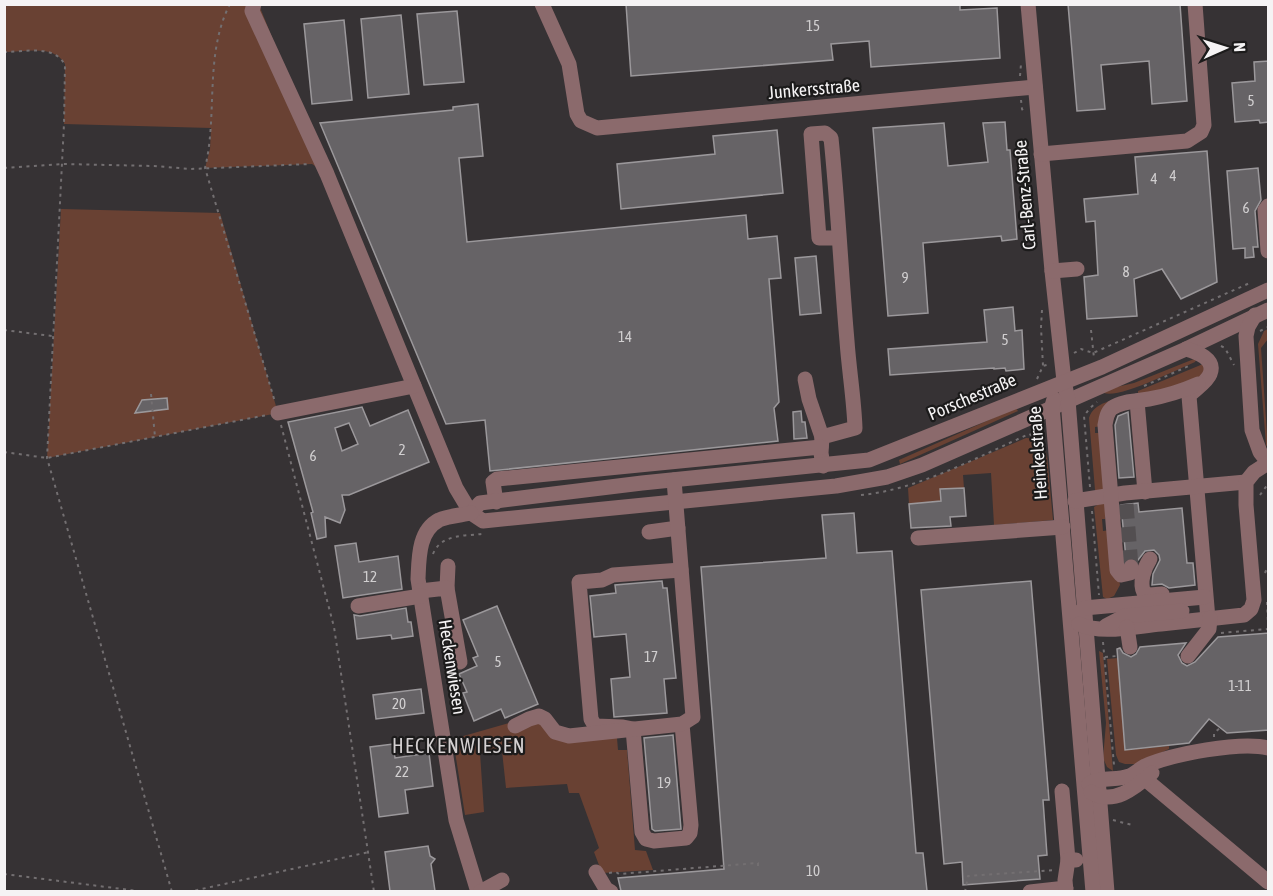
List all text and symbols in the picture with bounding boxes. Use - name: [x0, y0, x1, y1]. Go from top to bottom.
- house number: 15: [806, 17, 820, 34]
- north arrow: [1195, 18, 1255, 78]
- text: N: [1231, 42, 1249, 52]
- street label: Junkersstraße: [767, 74, 861, 103]
- house number: 5: [1247, 92, 1255, 109]
- street label: Carl-Benz-Straße: [1009, 139, 1040, 251]
- house number: 4: [1169, 167, 1177, 184]
- house number: 4: [1150, 170, 1158, 187]
- house number: 6: [1242, 199, 1250, 216]
- house number: 8: [1122, 263, 1130, 280]
- house number: 9: [901, 269, 909, 286]
- house number: 14: [618, 328, 632, 345]
- house number: 5: [1001, 331, 1009, 348]
- street label: Porschestraße: [925, 369, 1019, 425]
- street label: Heinkelstraße: [1024, 406, 1051, 500]
- house number: 2: [398, 441, 406, 458]
- house number: 6: [309, 447, 317, 464]
- house number: 12: [363, 568, 377, 585]
- street label: Heckenwiesen: [435, 618, 470, 716]
- house number: 17: [644, 648, 658, 665]
- house number: 5: [494, 653, 502, 670]
- house number: 1-11: [1228, 677, 1252, 694]
- house number: 20: [392, 695, 406, 712]
- district label: HECKENWIESEN: [392, 734, 526, 757]
- house number: 22: [395, 763, 409, 780]
- house number: 19: [657, 774, 671, 791]
- house number: 10: [806, 862, 820, 879]

